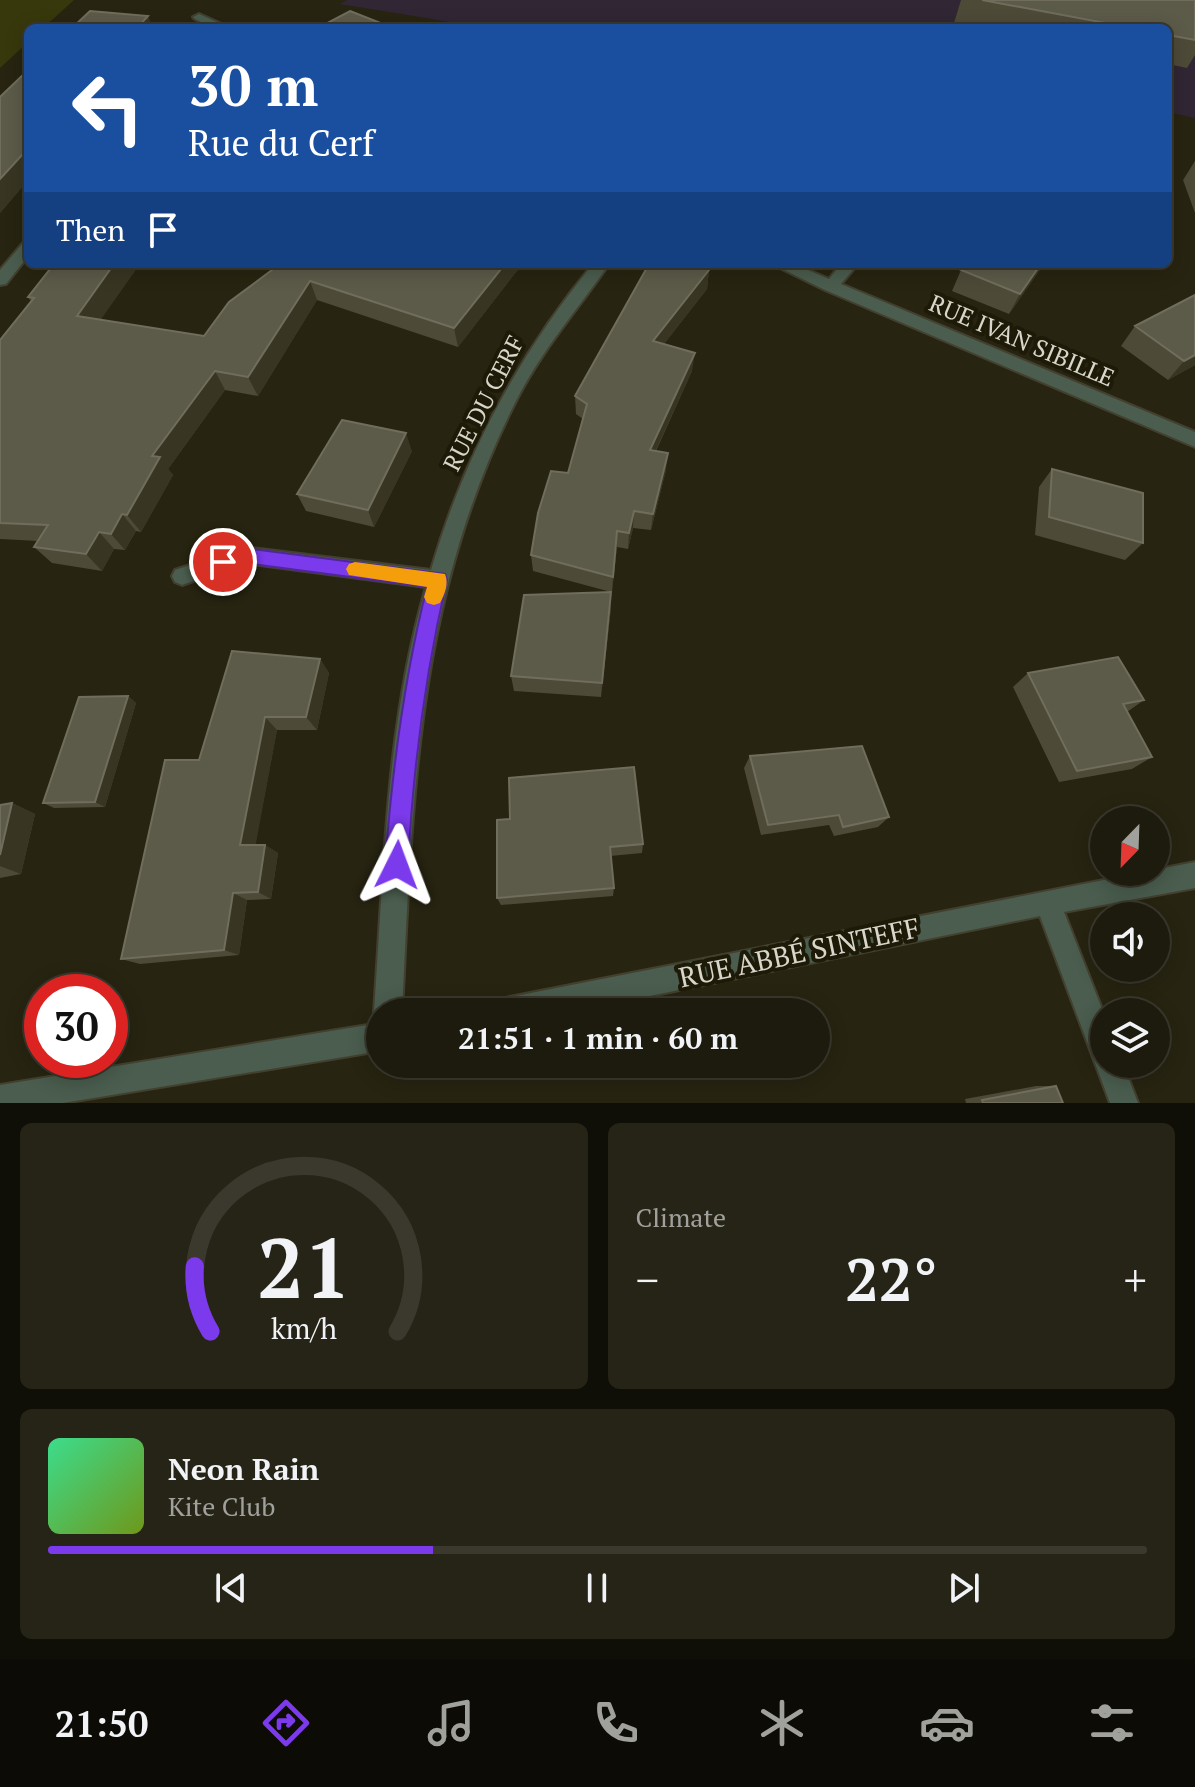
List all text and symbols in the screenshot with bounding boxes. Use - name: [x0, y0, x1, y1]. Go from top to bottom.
- text: 30 m: [188, 48, 318, 122]
- icon: left: [56, 56, 160, 160]
- text: Rue du Cerf: [188, 119, 374, 166]
- icon: arrive: [141, 208, 185, 252]
- text: Then: [56, 210, 125, 250]
- street label: RUE IVAN SIBILLE: [925, 287, 1119, 393]
- street label: RUE DU CERF: [435, 330, 531, 476]
- pin: [189, 528, 257, 596]
- icon: arrive: [201, 540, 245, 584]
- north arrow: [1090, 806, 1170, 886]
- map controls: [1090, 806, 1170, 1078]
- position arrow: [355, 823, 439, 907]
- button: sound: [1090, 902, 1170, 982]
- street label: RUE ABBÉ SINTEFF: [675, 908, 923, 996]
- speed limit sign: 30: [24, 974, 128, 1078]
- button: layers: [1090, 998, 1170, 1078]
- text: 21:51 · 1 min · 60 m: [458, 1018, 738, 1058]
- text: Climate: [636, 1200, 726, 1234]
- text: 21: [257, 1212, 351, 1322]
- text: 22°: [845, 1239, 938, 1318]
- text: −: [636, 1250, 659, 1309]
- text: +: [1124, 1250, 1147, 1309]
- text: km/h: [271, 1309, 337, 1347]
- text: Neon Rain: [168, 1449, 319, 1489]
- text: Kite Club: [168, 1489, 275, 1523]
- icon: previous: [209, 1566, 253, 1610]
- icon: pause: [575, 1566, 619, 1610]
- icon: next: [942, 1566, 986, 1610]
- icon: directions: [258, 1695, 314, 1751]
- icon: music: [423, 1695, 479, 1751]
- icon: phone: [588, 1695, 644, 1751]
- icon: climate: [754, 1695, 810, 1751]
- icon: car: [919, 1695, 975, 1751]
- icon: filters: [1084, 1695, 1140, 1751]
- text: 21:50: [55, 1700, 148, 1747]

